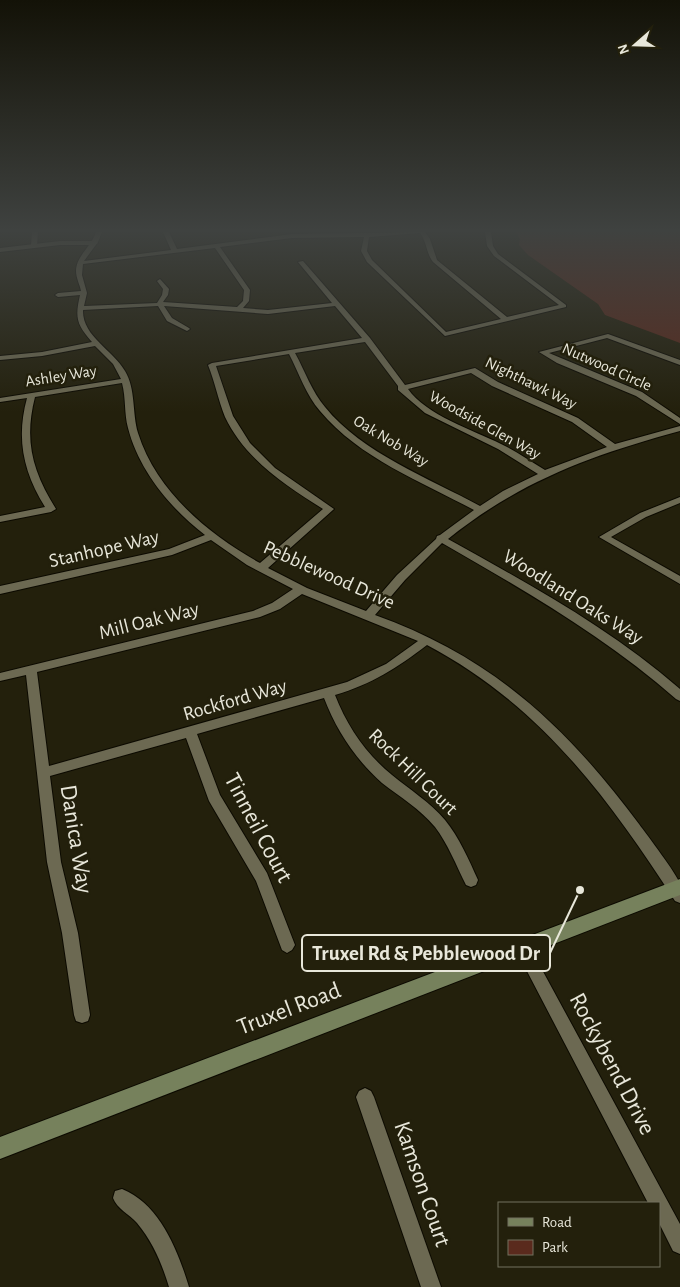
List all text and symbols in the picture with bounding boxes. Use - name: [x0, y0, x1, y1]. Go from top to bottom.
- north arrow: [610, 20, 660, 70]
- text: N: [615, 42, 632, 56]
- street label: Nutwood Circle: [560, 340, 654, 394]
- street label: Nighthawk Way: [482, 354, 579, 413]
- street label: Ashley Way: [24, 362, 98, 391]
- street label: Woodside Glen Way: [426, 388, 544, 463]
- street label: Oak Nob Way: [350, 412, 431, 470]
- street label: Stanhope Way: [47, 527, 161, 571]
- street label: Pebblewood Drive: [260, 537, 398, 613]
- street label: Woodland Oaks Way: [499, 546, 647, 648]
- street label: Mill Oak Way: [97, 599, 202, 643]
- street label: Rockford Way: [181, 676, 289, 724]
- street label: Rock Hill Court: [365, 725, 462, 819]
- street label: Tinneil Court: [219, 769, 297, 887]
- street label: Danica Way: [56, 783, 96, 895]
- callout: Truxel Rd & Pebblewood Dr: [302, 935, 550, 971]
- text: Truxel Rd & Pebblewood Dr: [312, 943, 541, 964]
- street label: Truxel Road: [234, 978, 344, 1040]
- street label: Rockybend Drive: [565, 989, 659, 1139]
- street label: Kamson Court: [389, 1118, 455, 1250]
- legend: [498, 1202, 660, 1267]
- text: Road: [542, 1215, 572, 1230]
- text: Park: [542, 1240, 568, 1255]

